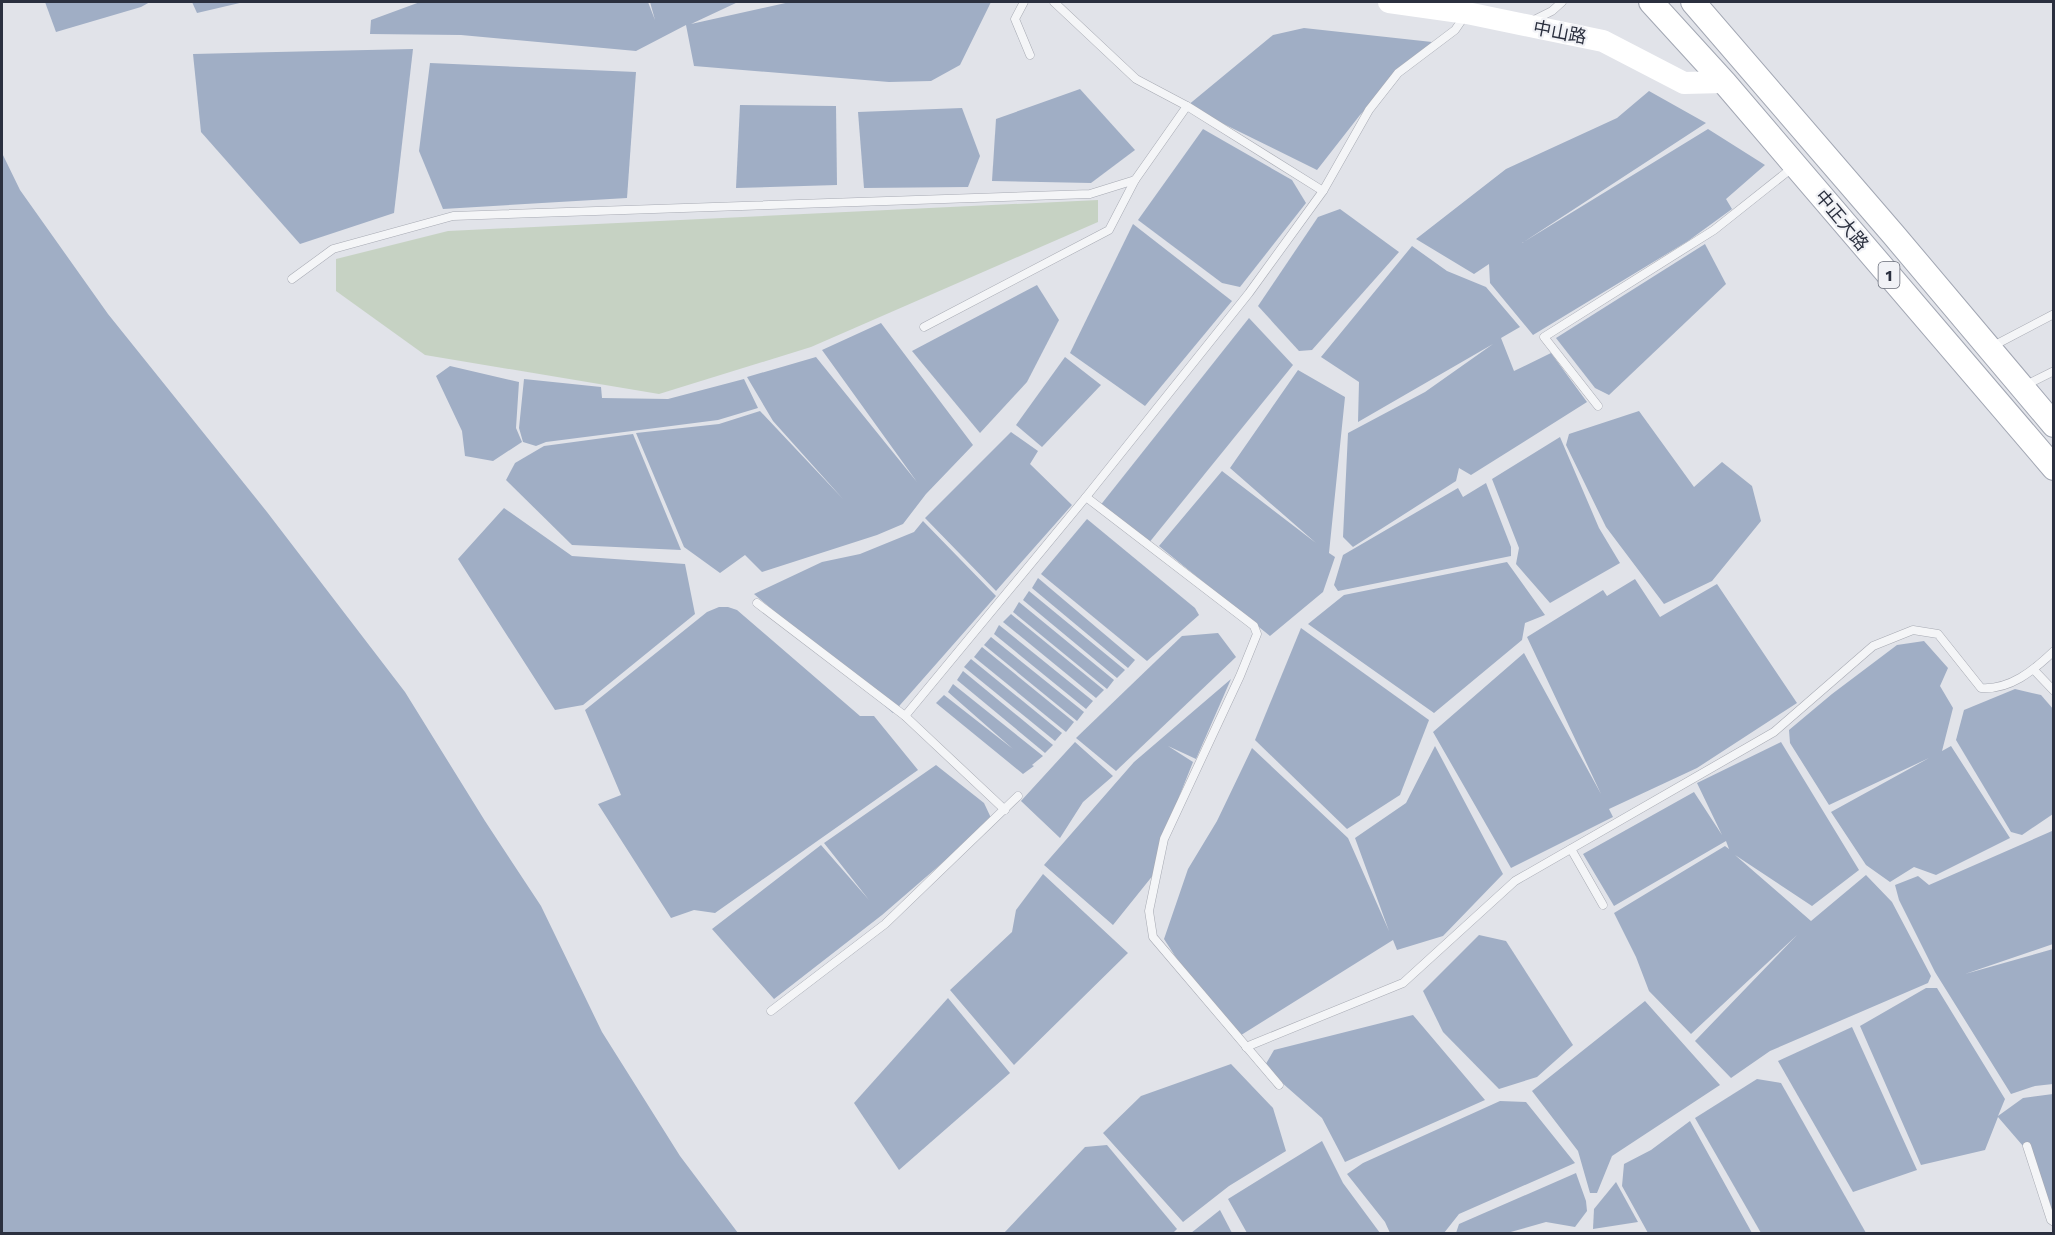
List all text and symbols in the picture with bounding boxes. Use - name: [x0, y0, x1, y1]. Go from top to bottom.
- street label: 中山路: [1531, 17, 1589, 47]
- street label: 中正大路: [1811, 186, 1873, 254]
- road number: 1: [1878, 262, 1900, 288]

